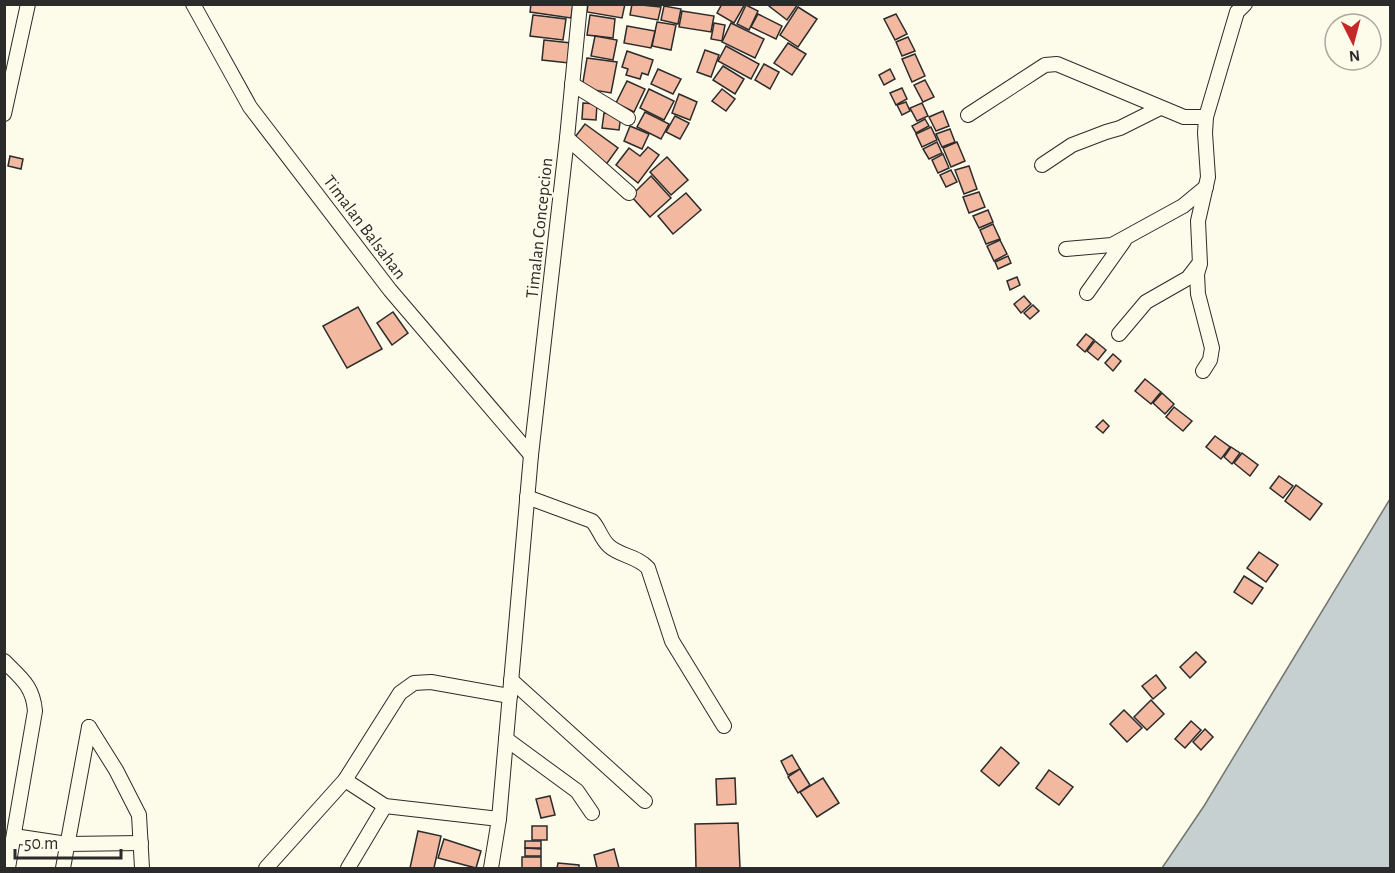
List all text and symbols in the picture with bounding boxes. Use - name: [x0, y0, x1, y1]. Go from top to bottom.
- north arrow: [1323, 12, 1383, 72]
- text: N: [1348, 47, 1361, 64]
- street label: Timalan Concepcion: [524, 157, 556, 299]
- street label: Timalan Balsahan: [319, 172, 409, 283]
- scale bar: [15, 822, 122, 860]
- text: 50 m: [24, 835, 58, 853]

